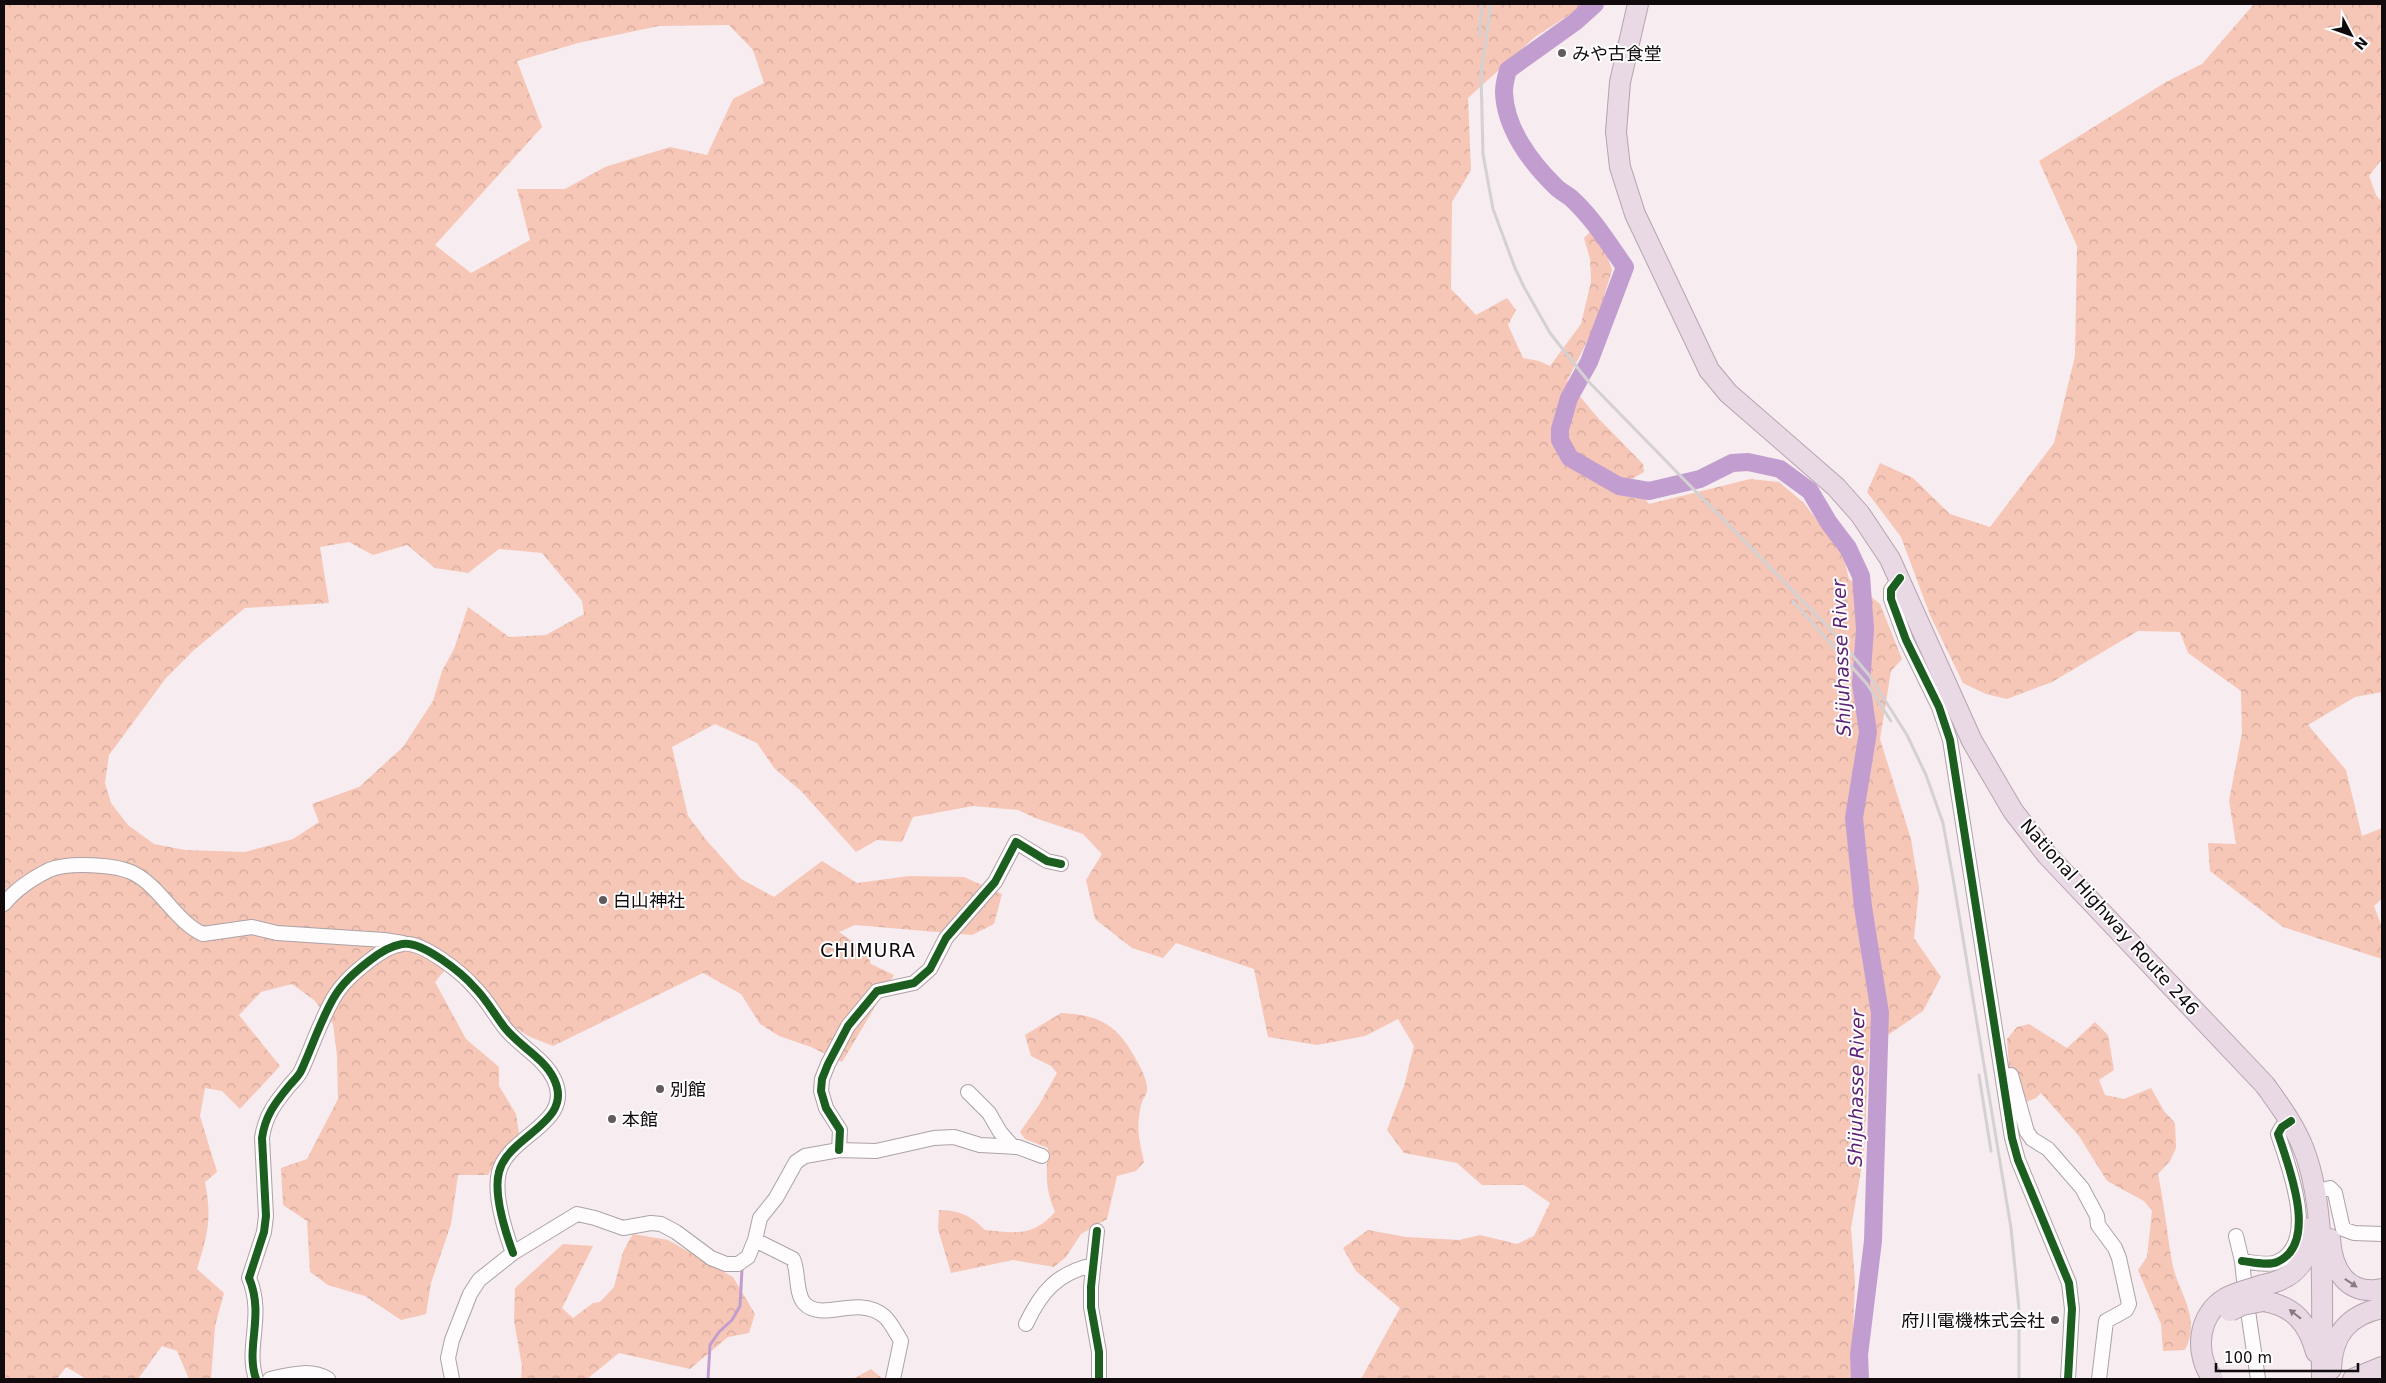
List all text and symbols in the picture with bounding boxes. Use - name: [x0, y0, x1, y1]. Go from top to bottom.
- north arrow: [2326, 10, 2376, 60]
- text: N: [2351, 34, 2371, 53]
- place label: みや古食堂: [1572, 43, 1662, 64]
- marker: みや古食堂: [1556, 47, 1568, 59]
- water label: Shijuhasse River: [1827, 578, 1855, 737]
- street label: National Highway Route 246: [2016, 815, 2204, 1019]
- place label: 白山神社: [613, 890, 685, 911]
- marker: 白山神社: [597, 894, 609, 906]
- district label: CHIMURA: [820, 939, 916, 961]
- water label: Shijuhasse River: [1844, 1008, 1868, 1167]
- place label: 別館: [670, 1079, 706, 1100]
- marker: 別館: [654, 1083, 666, 1095]
- place label: 本館: [622, 1109, 658, 1130]
- marker: 本館: [606, 1113, 618, 1125]
- one-way arrow: [2345, 1278, 2358, 1288]
- one-way arrow: [2289, 1309, 2302, 1320]
- place label: 府川電機株式会社: [1901, 1310, 2045, 1331]
- marker: 府川電機株式会社: [2049, 1314, 2061, 1326]
- scale bar: [2216, 1340, 2358, 1372]
- text: 100 m: [2224, 1349, 2272, 1367]

